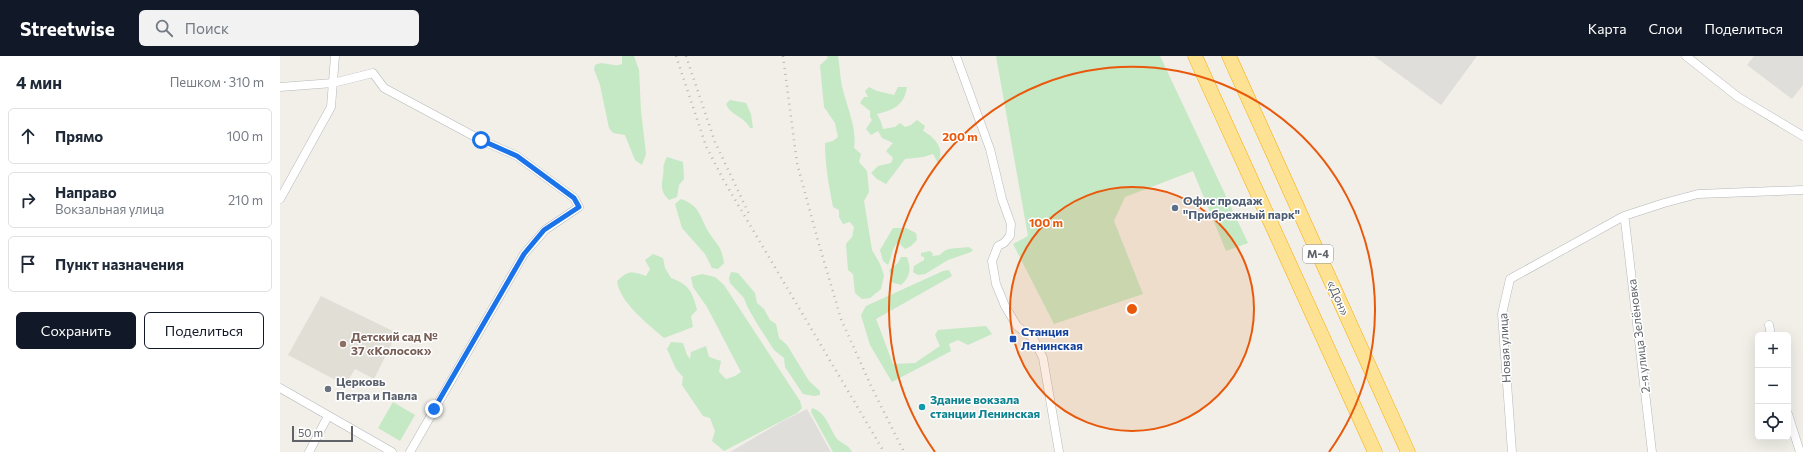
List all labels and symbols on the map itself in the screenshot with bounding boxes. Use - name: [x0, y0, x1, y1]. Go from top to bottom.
- text: 200 m: [942, 129, 978, 143]
- route start: [472, 131, 490, 149]
- place label: Офис продаж "Прибрежный парк": [1183, 193, 1300, 221]
- marker: Офис продаж "Прибрежный парк": [1170, 203, 1180, 213]
- text: 100 m: [1029, 215, 1063, 229]
- road number: М-4: [1303, 245, 1333, 263]
- street label: «Дон»: [1325, 278, 1353, 318]
- street label: 2-я улица Зелёновка: [1624, 278, 1652, 394]
- centre of rings: [1125, 302, 1139, 316]
- street label: Новая улица: [1495, 313, 1513, 383]
- place label: Станция Ленинская: [1021, 324, 1083, 352]
- place label: Детский сад № 37 «Колосок»: [351, 329, 438, 357]
- marker: Станция Ленинская: [1008, 334, 1018, 344]
- marker: Детский сад № 37 «Колосок»: [338, 339, 348, 349]
- place label: Церковь Петра и Павла: [336, 374, 417, 402]
- marker: Церковь Петра и Павла: [323, 384, 333, 394]
- place label: Здание вокзала станции Ленинская: [930, 392, 1040, 420]
- route end: [425, 400, 443, 418]
- marker: Здание вокзала станции Ленинская: [917, 402, 927, 412]
- scale bar: [292, 424, 353, 443]

